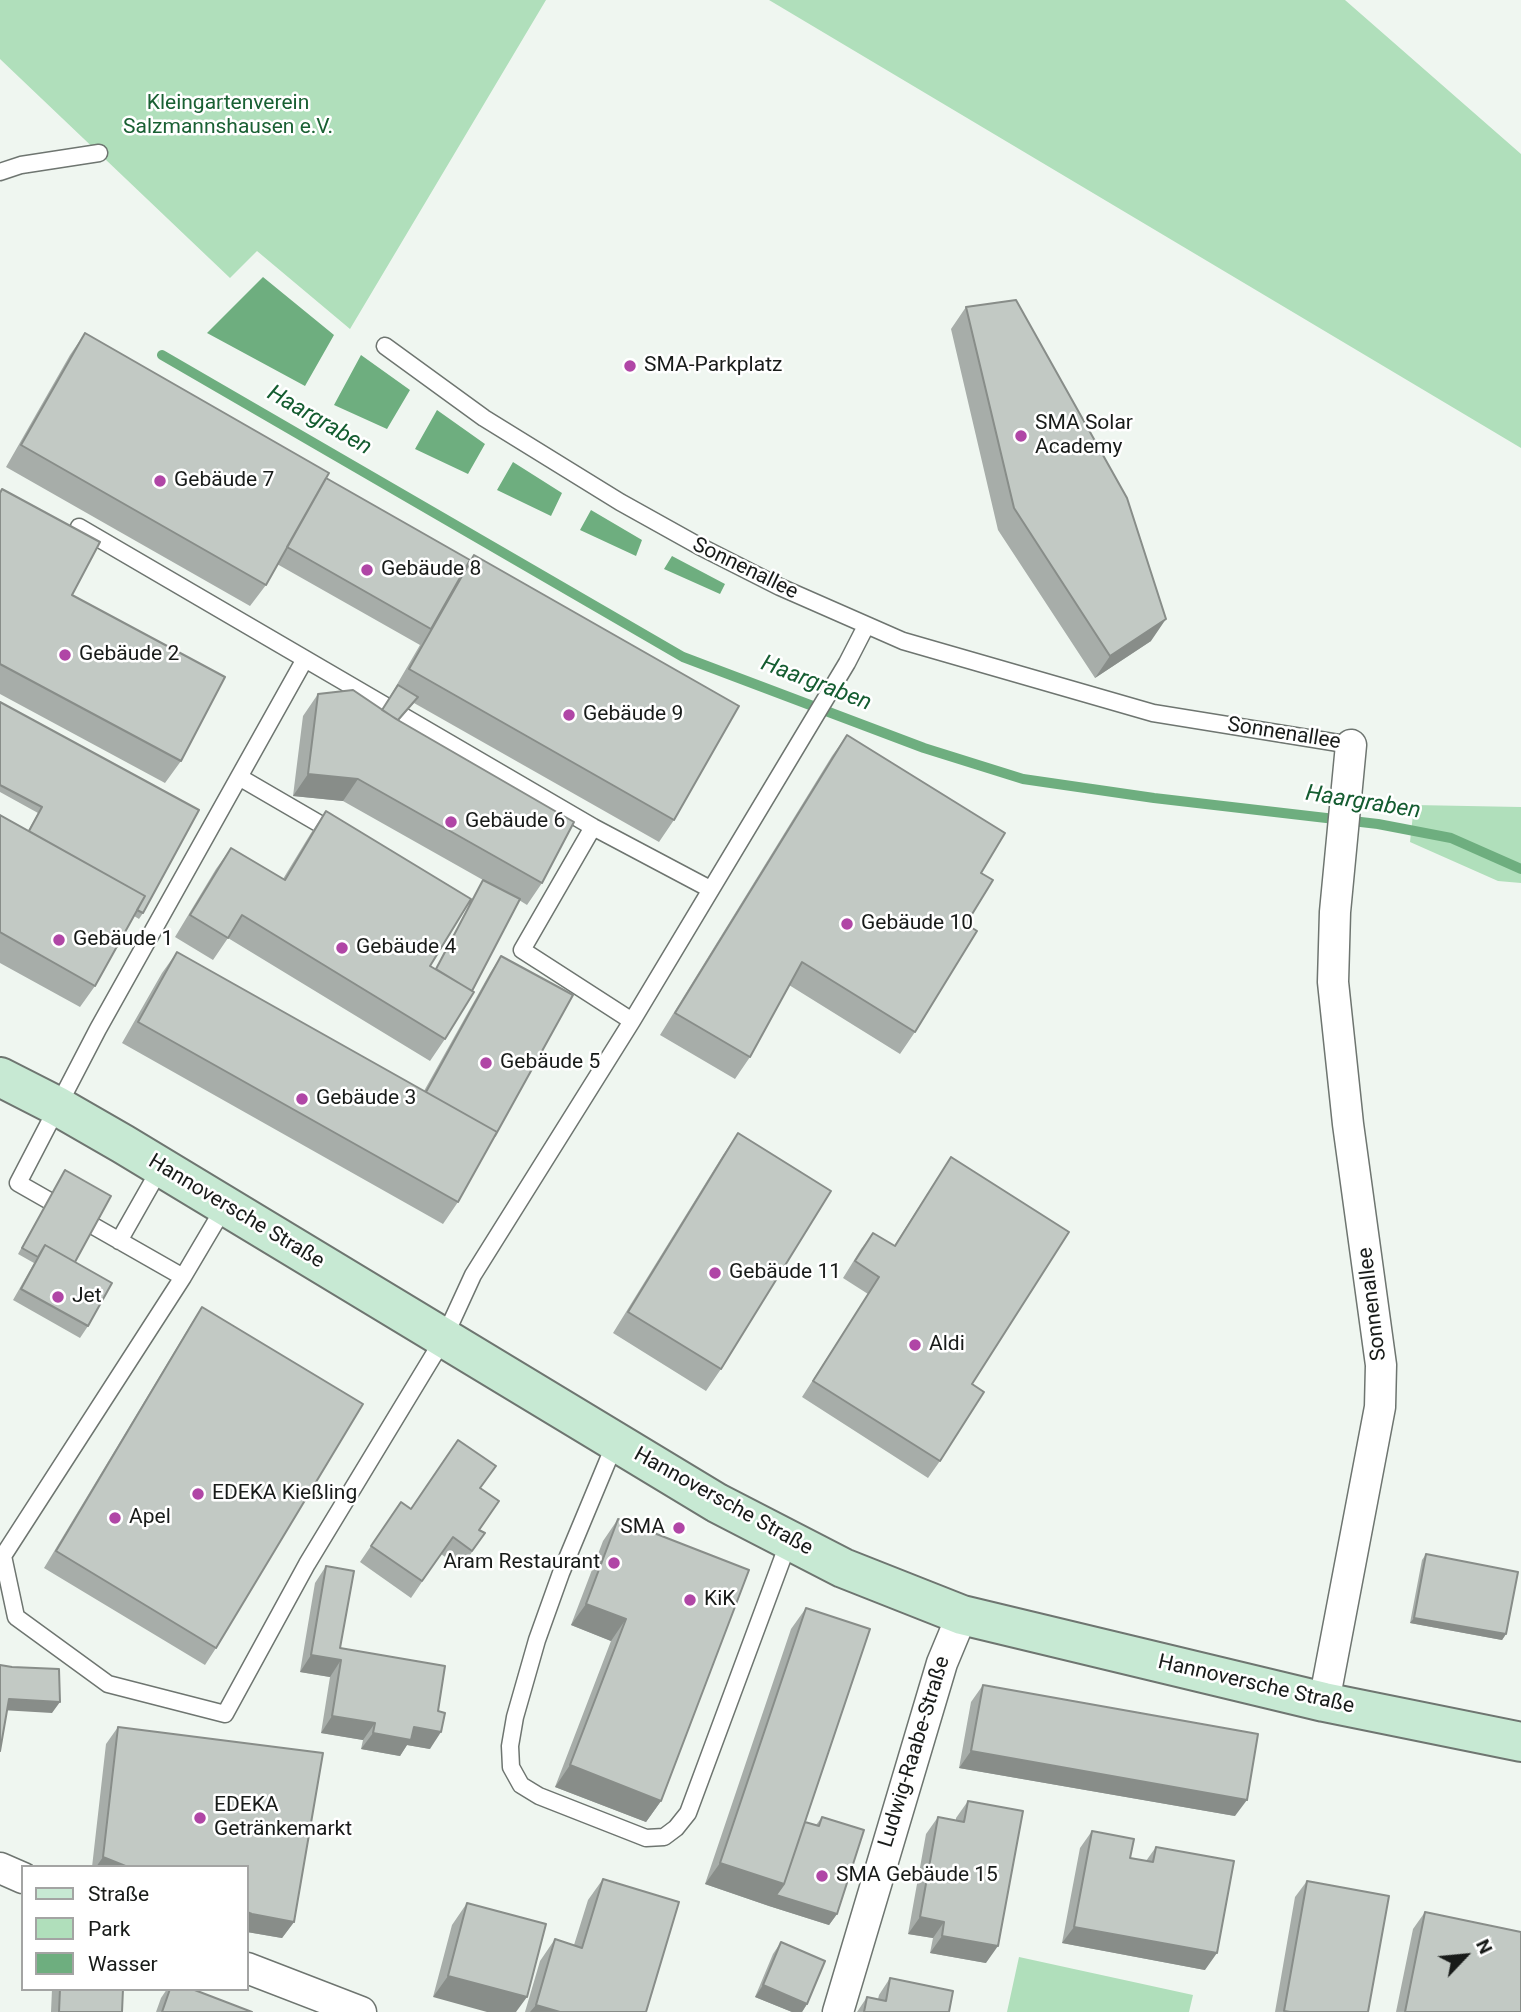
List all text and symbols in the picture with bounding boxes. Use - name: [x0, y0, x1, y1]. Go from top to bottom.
- park label: Kleingartenverein Salzmannshausen e.V.: [123, 91, 333, 141]
- place label: SMA-Parkplatz: [644, 353, 782, 379]
- marker: SMA-Parkplatz: [622, 358, 638, 374]
- water label: Haargraben: [262, 380, 376, 462]
- place label: SMA Solar Academy: [1035, 411, 1133, 461]
- marker: SMA Solar Academy: [1013, 428, 1029, 444]
- place label: Gebäude 7: [174, 468, 274, 494]
- marker: Gebäude 7: [152, 473, 168, 489]
- street label: Sonnenallee: [688, 533, 802, 605]
- place label: Gebäude 8: [381, 557, 481, 583]
- marker: Gebäude 8: [359, 562, 375, 578]
- place label: Gebäude 2: [79, 642, 179, 668]
- marker: Gebäude 2: [57, 647, 73, 663]
- water label: Haargraben: [757, 650, 875, 718]
- place label: Gebäude 9: [583, 702, 683, 728]
- marker: Gebäude 9: [561, 707, 577, 723]
- street label: Sonnenallee: [1226, 713, 1342, 755]
- water label: Haargraben: [1304, 780, 1422, 826]
- place label: Gebäude 6: [465, 809, 565, 835]
- marker: Gebäude 6: [443, 814, 459, 830]
- place label: Gebäude 10: [861, 911, 973, 937]
- marker: Gebäude 10: [839, 916, 855, 932]
- place label: Gebäude 1: [73, 927, 173, 953]
- marker: Gebäude 1: [51, 932, 67, 948]
- place label: Gebäude 4: [356, 935, 456, 961]
- marker: Gebäude 4: [334, 940, 350, 956]
- place label: Gebäude 5: [500, 1050, 600, 1076]
- marker: Gebäude 5: [478, 1055, 494, 1071]
- place label: Gebäude 3: [316, 1086, 416, 1112]
- marker: Gebäude 3: [294, 1091, 310, 1107]
- street label: Hannoversche Straße: [144, 1150, 328, 1274]
- street label: Sonnenallee: [1354, 1246, 1392, 1362]
- place label: Gebäude 11: [729, 1260, 841, 1286]
- marker: Gebäude 11: [707, 1265, 723, 1281]
- place label: Jet: [72, 1284, 102, 1310]
- marker: Jet: [50, 1289, 66, 1305]
- place label: Aldi: [929, 1332, 965, 1358]
- marker: Aldi: [907, 1337, 923, 1353]
- street label: Hannoversche Straße: [629, 1442, 817, 1562]
- place label: EDEKA Kießling: [212, 1481, 357, 1507]
- marker: EDEKA Kießling: [190, 1486, 206, 1502]
- place label: Apel: [129, 1505, 171, 1531]
- marker: Apel: [107, 1510, 123, 1526]
- place label: SMA: [620, 1515, 665, 1541]
- marker: SMA: [671, 1520, 687, 1536]
- place label: Aram Restaurant: [443, 1550, 600, 1576]
- marker: Aram Restaurant: [606, 1555, 622, 1571]
- place label: KiK: [704, 1587, 735, 1613]
- marker: KiK: [682, 1592, 698, 1608]
- street label: Hannoversche Straße: [1155, 1650, 1357, 1720]
- street label: Ludwig-Raabe-Straße: [874, 1653, 956, 1851]
- place label: EDEKA Getränkemarkt: [214, 1793, 352, 1843]
- marker: EDEKA Getränkemarkt: [192, 1810, 208, 1826]
- place label: SMA Gebäude 15: [836, 1863, 998, 1889]
- legend: [21, 1865, 248, 1991]
- marker: SMA Gebäude 15: [814, 1868, 830, 1884]
- text: Straße: [88, 1882, 149, 1906]
- text: Park: [88, 1917, 130, 1941]
- north arrow: [1430, 1921, 1500, 1991]
- text: N: [1471, 1936, 1498, 1958]
- text: Wasser: [88, 1952, 158, 1976]

